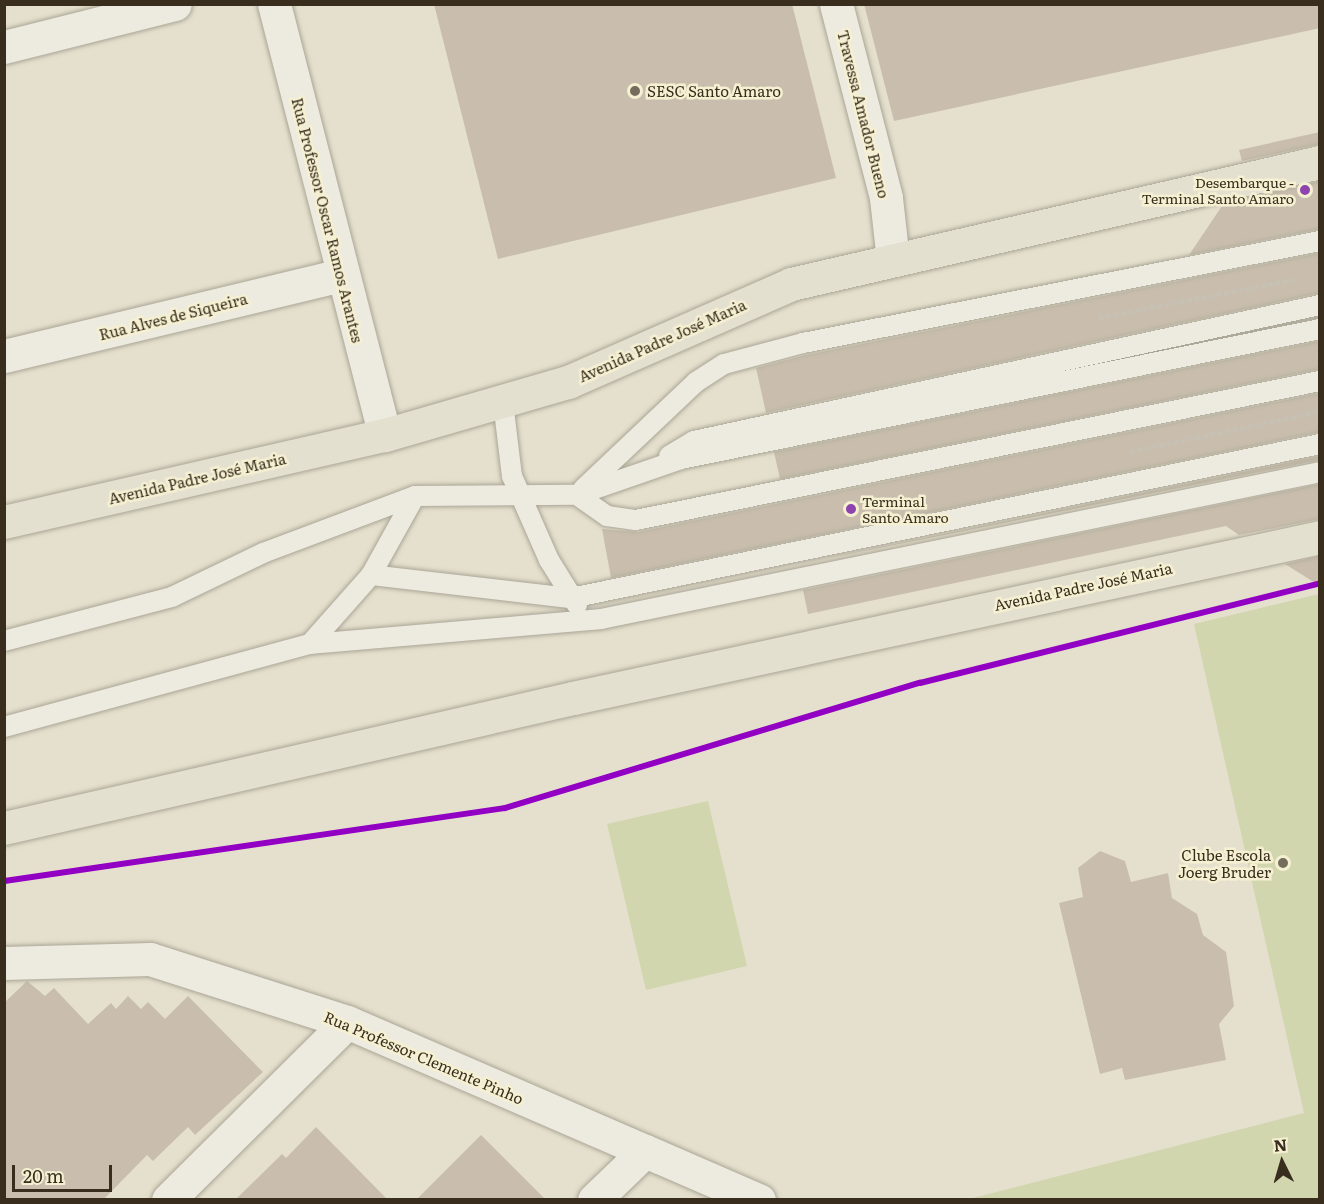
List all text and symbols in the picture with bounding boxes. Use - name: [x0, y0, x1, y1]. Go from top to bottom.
- street label: Travessa Amador Bueno: [834, 28, 894, 200]
- place label: SESC Santo Amaro: [647, 82, 781, 100]
- marker: SESC Santo Amaro: [628, 84, 642, 98]
- street label: Rua Professor Oscar Ramos Arantes: [289, 96, 367, 344]
- place label: Desembarque - Terminal Santo Amaro: [1142, 174, 1294, 206]
- marker: Desembarque - Terminal Santo Amaro: [1299, 184, 1311, 196]
- street label: Rua Alves de Siqueira: [97, 289, 249, 343]
- street label: Avenida Padre José Maria: [575, 295, 749, 385]
- street label: Avenida Padre José Maria: [107, 449, 287, 507]
- place label: Terminal Santo Amaro: [862, 493, 949, 526]
- marker: Terminal Santo Amaro: [845, 503, 857, 515]
- street label: Avenida Padre José Maria: [992, 558, 1174, 614]
- place label: Clube Escola Joerg Bruder: [1178, 845, 1271, 880]
- marker: Clube Escola Joerg Bruder: [1276, 856, 1290, 870]
- street label: Rua Professor Clemente Pinho: [322, 1007, 526, 1107]
- north arrow: [1252, 1132, 1312, 1192]
- text: N: [1273, 1132, 1288, 1157]
- scale bar: [15, 1153, 116, 1191]
- text: 20 m: [23, 1162, 64, 1189]

